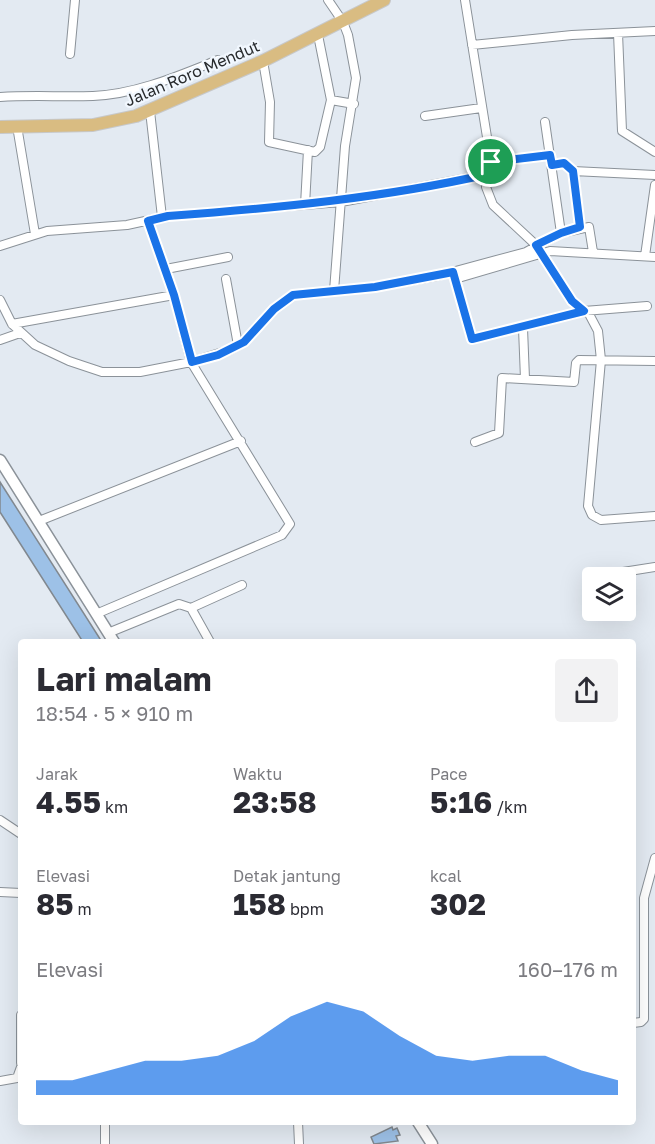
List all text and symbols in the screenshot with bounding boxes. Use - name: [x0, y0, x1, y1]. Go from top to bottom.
- street label: Jalan Roro Mendut: [121, 36, 263, 110]
- pin: [465, 136, 516, 187]
- icon: arrive: [474, 145, 507, 178]
- map controls: [582, 567, 636, 621]
- button: layers: [582, 567, 636, 621]
- text: Lari malam: [36, 659, 212, 698]
- button: share: [555, 659, 618, 722]
- text: 18:54 · 5 × 910 m: [36, 701, 193, 725]
- text: Jarak: [36, 764, 78, 784]
- text: Waktu: [233, 764, 282, 784]
- text: Pace: [430, 764, 467, 784]
- text: 4.55: [36, 784, 101, 820]
- text: 23:58: [233, 784, 317, 820]
- text: 5:16: [430, 784, 492, 820]
- text: km: [101, 797, 128, 817]
- text: /km: [492, 797, 527, 817]
- text: Elevasi: [36, 866, 90, 886]
- text: Detak jantung: [233, 866, 341, 886]
- text: kcal: [430, 866, 462, 886]
- text: 85: [36, 886, 74, 922]
- text: 158: [233, 886, 286, 922]
- text: 302: [430, 886, 486, 922]
- text: m: [74, 899, 92, 919]
- text: bpm: [286, 899, 324, 919]
- text: Elevasi: [36, 957, 103, 981]
- text: 160–176 m: [518, 957, 618, 981]

